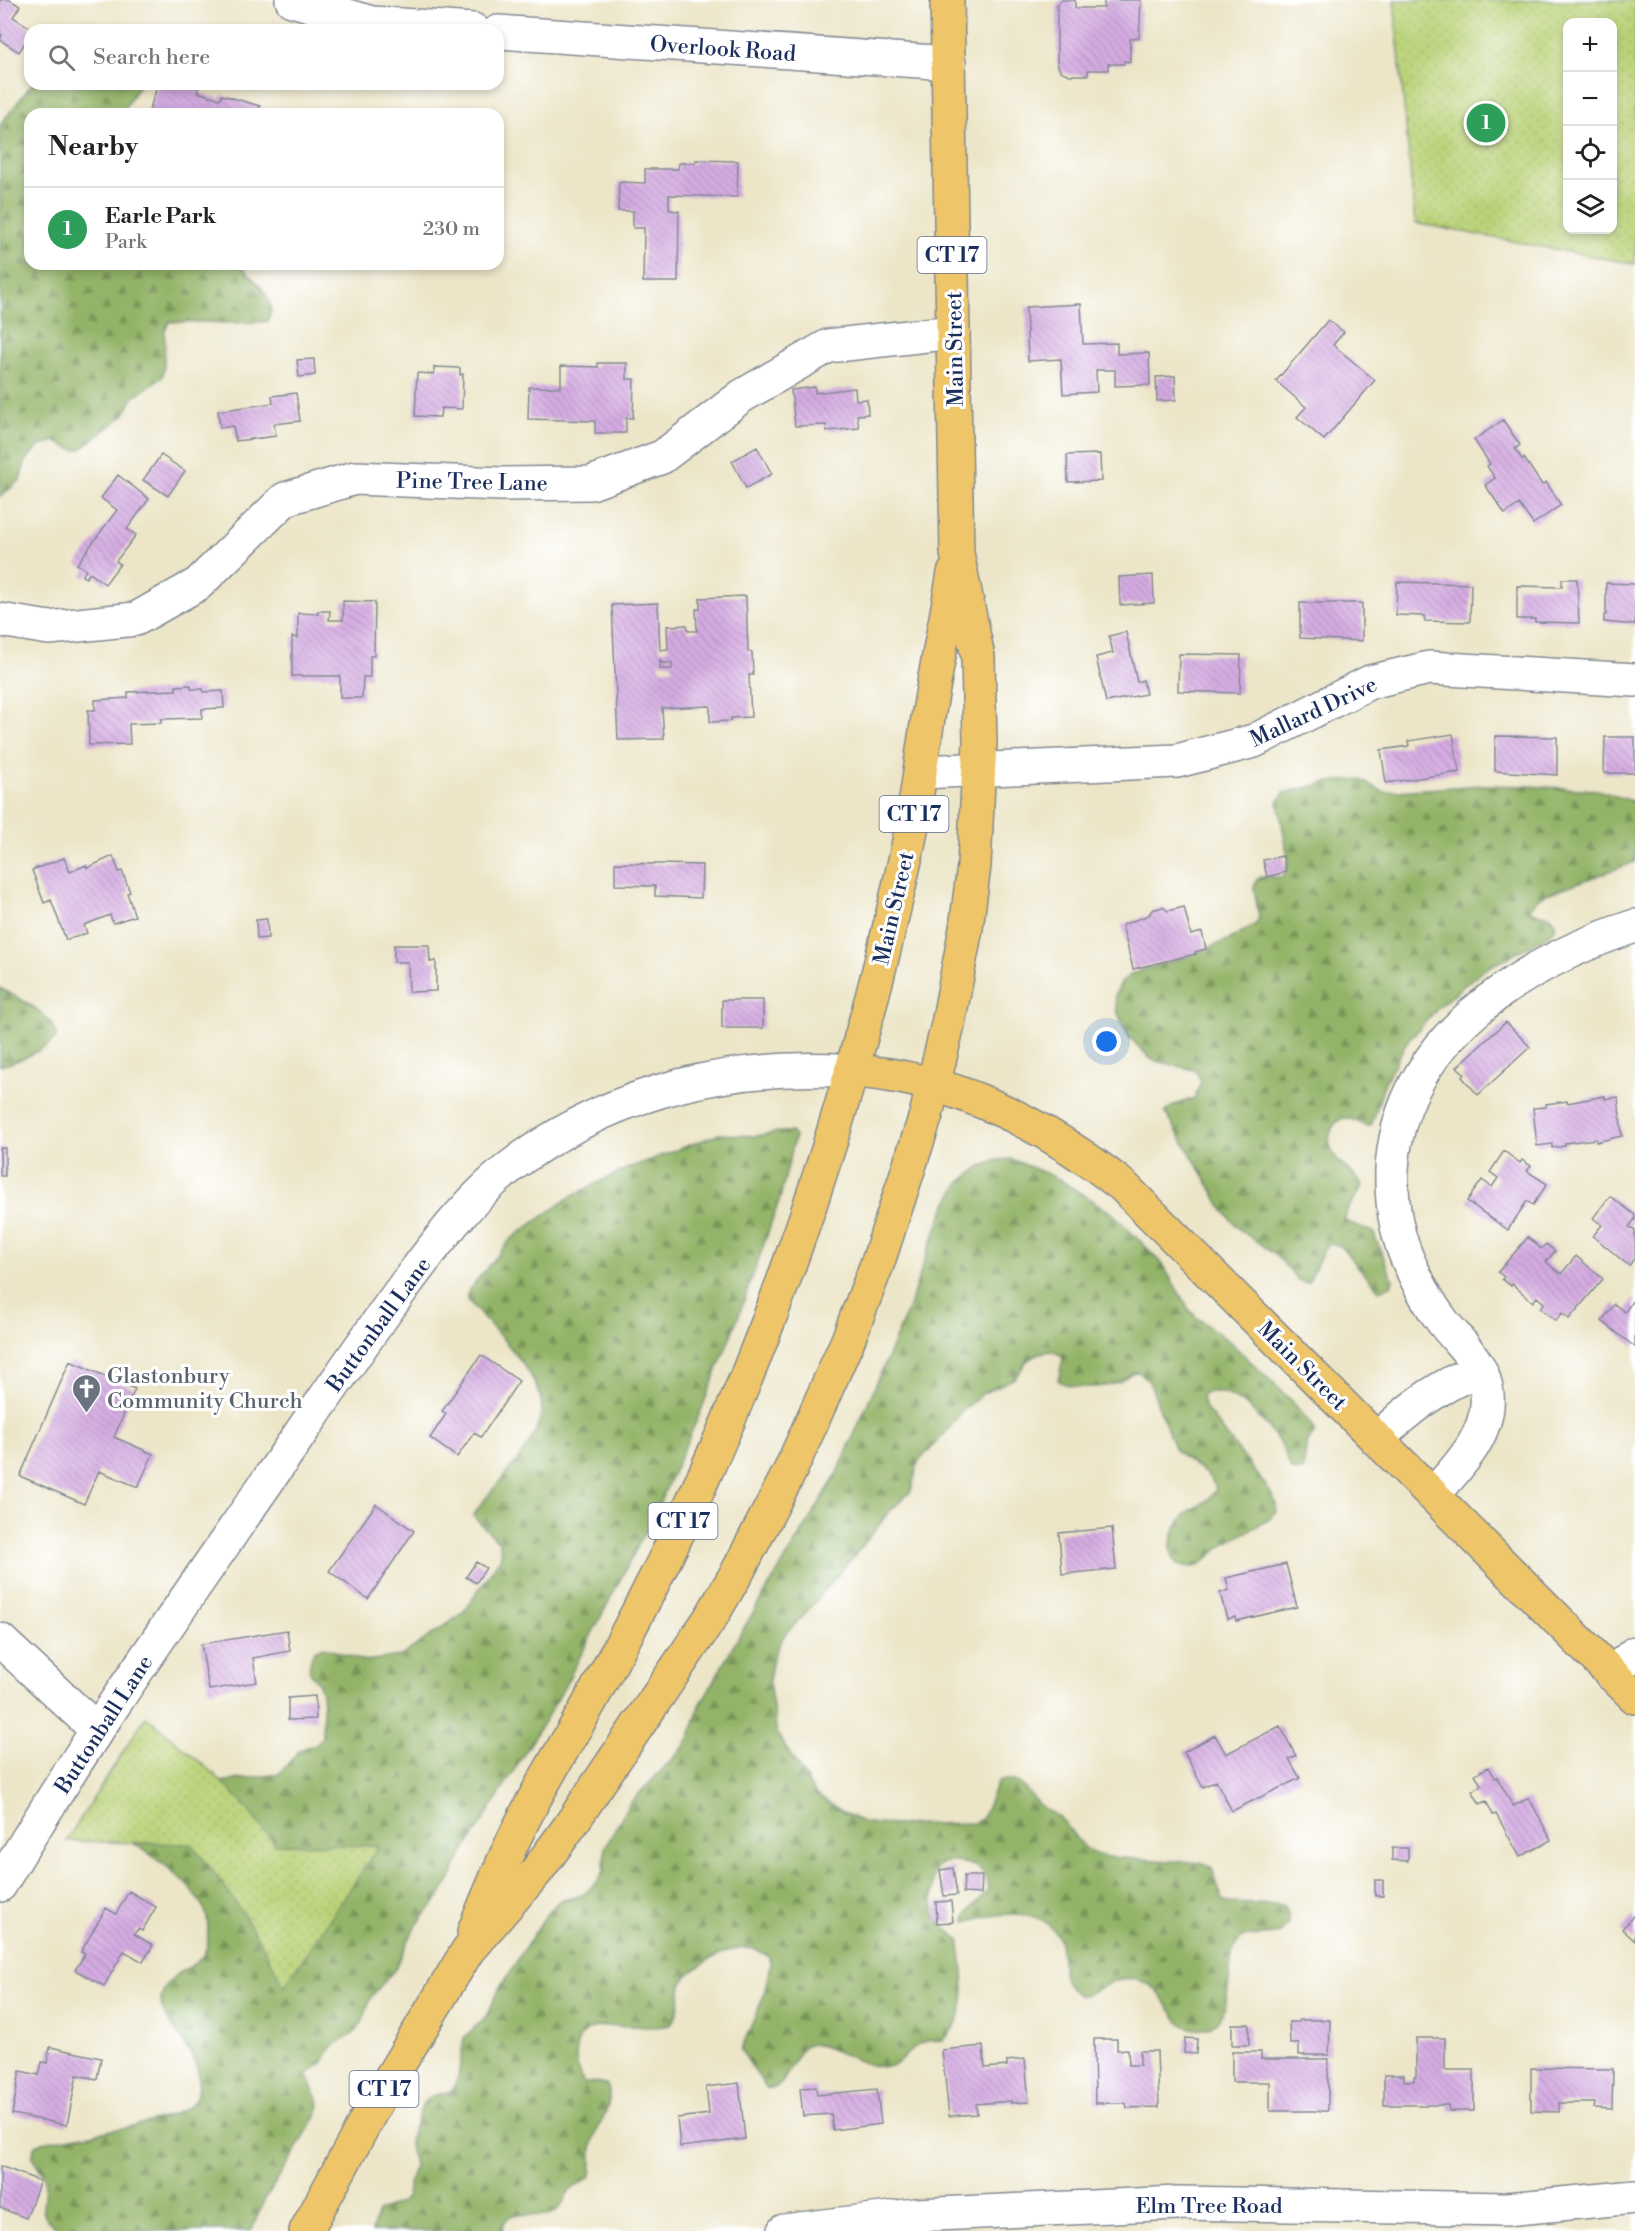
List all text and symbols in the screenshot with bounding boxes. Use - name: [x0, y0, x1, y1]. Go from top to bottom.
- map controls: [1563, 18, 1617, 234]
- button: +: [1563, 18, 1617, 72]
- search box: [24, 24, 504, 90]
- street label: Overlook Road: [649, 31, 797, 68]
- icon: search: [45, 41, 78, 74]
- text: Search here: [93, 44, 210, 71]
- button: −: [1563, 72, 1617, 126]
- pin: 1: [1466, 100, 1506, 146]
- button: locate: [1563, 126, 1617, 180]
- text: Nearby: [48, 131, 138, 163]
- button: layers: [1563, 180, 1617, 234]
- text: Earle Park: [105, 203, 216, 230]
- text: 1: [63, 217, 72, 242]
- text: 230 m: [423, 217, 480, 242]
- text: Park: [105, 230, 147, 255]
- road number: CT 17: [918, 237, 986, 273]
- street label: Main Street: [941, 291, 970, 407]
- street label: Pine Tree Lane: [396, 468, 548, 497]
- street label: Mallard Drive: [1246, 671, 1381, 754]
- road number: CT 17: [880, 796, 948, 832]
- street label: Main Street: [868, 849, 921, 968]
- your location: [1092, 1027, 1121, 1056]
- street label: Buttonball Lane: [321, 1252, 437, 1398]
- street label: Main Street: [1252, 1316, 1352, 1416]
- place label: Glastonbury Community Church: [107, 1363, 303, 1415]
- church icon: Glastonbury Community Church: [70, 1372, 102, 1414]
- road number: CT 17: [648, 1503, 718, 1539]
- street label: Buttonball Lane: [49, 1650, 159, 1800]
- road number: CT 17: [350, 2071, 418, 2107]
- street label: Elm Tree Road: [1135, 2193, 1283, 2220]

